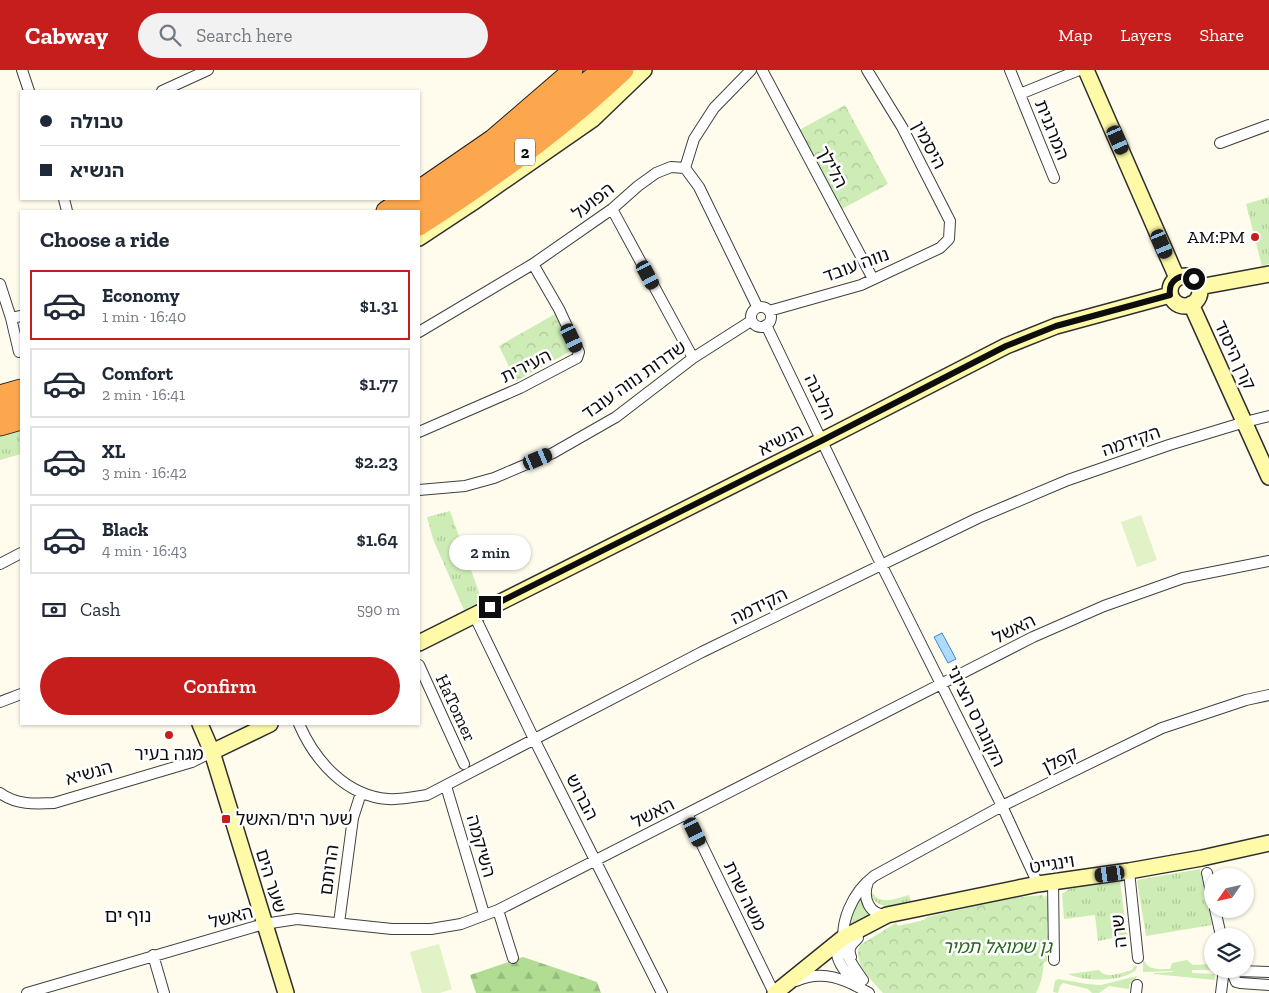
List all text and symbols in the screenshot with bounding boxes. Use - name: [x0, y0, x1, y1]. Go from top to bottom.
- search box: [138, 13, 488, 58]
- text: Cabway: [25, 21, 108, 50]
- icon: search: [156, 21, 184, 49]
- text: Search here: [196, 24, 292, 47]
- text: Map: [1058, 24, 1093, 46]
- text: Layers: [1121, 24, 1172, 46]
- text: Share: [1200, 24, 1244, 46]
- street label: המרגנית: [1030, 97, 1074, 163]
- text: טבולה: [70, 110, 123, 133]
- street label: היסמין: [907, 117, 951, 173]
- car: [1105, 123, 1130, 157]
- road number: 2: [515, 138, 535, 165]
- street label: הלילך: [812, 142, 852, 192]
- text: הנשיא: [70, 159, 124, 182]
- street label: הפועל: [567, 178, 619, 224]
- text: Choose a ride: [40, 226, 170, 253]
- place label: AM:PM: [1187, 226, 1245, 248]
- car: [1149, 227, 1174, 261]
- marker: AM:PM: [1249, 231, 1261, 243]
- street label: נווה עובד: [820, 243, 892, 287]
- car: [634, 258, 661, 292]
- route start: [1183, 268, 1205, 290]
- icon: car: [42, 283, 87, 328]
- text: Economy: [102, 284, 180, 307]
- text: $1.31: [360, 294, 398, 317]
- text: 1 min · 16:40: [102, 307, 186, 326]
- street label: קרן היסוד: [1209, 317, 1261, 393]
- car: [558, 321, 585, 355]
- street label: שדרות נווה עובד: [578, 336, 690, 424]
- street label: העירית: [497, 344, 555, 388]
- icon: car: [42, 361, 87, 406]
- text: Comfort: [102, 362, 173, 385]
- street label: הלבנה: [800, 370, 840, 424]
- text: $1.77: [359, 372, 398, 395]
- text: 2 min · 16:41: [102, 385, 185, 404]
- street label: הנשיא: [755, 419, 807, 461]
- street label: הקידמה: [1099, 421, 1163, 461]
- icon: car: [42, 439, 87, 484]
- text: XL: [102, 440, 125, 463]
- car: [521, 446, 554, 472]
- text: $2.23: [355, 450, 398, 473]
- text: 3 min · 16:42: [102, 463, 187, 482]
- icon: car: [42, 517, 87, 562]
- text: Black: [102, 518, 148, 541]
- text: $1.64: [357, 528, 398, 551]
- callout: 2 min: [449, 534, 531, 570]
- text: 4 min · 16:43: [102, 541, 187, 560]
- text: 2 min: [470, 543, 510, 562]
- street label: הקידמה: [727, 583, 791, 629]
- icon: cash: [40, 596, 68, 624]
- route end: [479, 596, 501, 618]
- text: Cash: [80, 598, 120, 621]
- text: 590 m: [357, 600, 400, 619]
- street label: האשל: [989, 609, 1039, 649]
- button: Confirm: [40, 657, 400, 715]
- street label: הקונגרס הציוני: [942, 662, 1010, 770]
- street label: HaTomer: [431, 671, 481, 745]
- marker: מגה בעיר: [163, 729, 175, 741]
- street label: קפלן: [1038, 742, 1082, 778]
- place label: מגה בעיר: [134, 743, 204, 765]
- street label: הנשיא: [63, 756, 115, 790]
- street label: הברוש: [561, 770, 603, 824]
- street label: האשל: [628, 793, 678, 833]
- place label: שער הים/האשל: [236, 808, 353, 830]
- street label: השיקמה: [462, 812, 500, 880]
- marker: שער הים/האשל: [220, 813, 232, 825]
- car: [681, 815, 708, 849]
- street label: הרותם: [315, 843, 343, 897]
- street label: שער הים: [251, 846, 291, 916]
- street label: וינגייט: [1028, 850, 1076, 878]
- street label: משה שרת: [719, 858, 771, 935]
- car: [1094, 864, 1125, 884]
- north arrow: [1204, 868, 1254, 918]
- map controls: [1204, 868, 1254, 978]
- street label: האשל: [206, 901, 256, 933]
- district label: נוף ים: [104, 904, 152, 927]
- street label: שרה: [1106, 913, 1132, 949]
- button: layers: [1204, 928, 1254, 978]
- park label: גן שמואל תמיר: [942, 936, 1053, 958]

